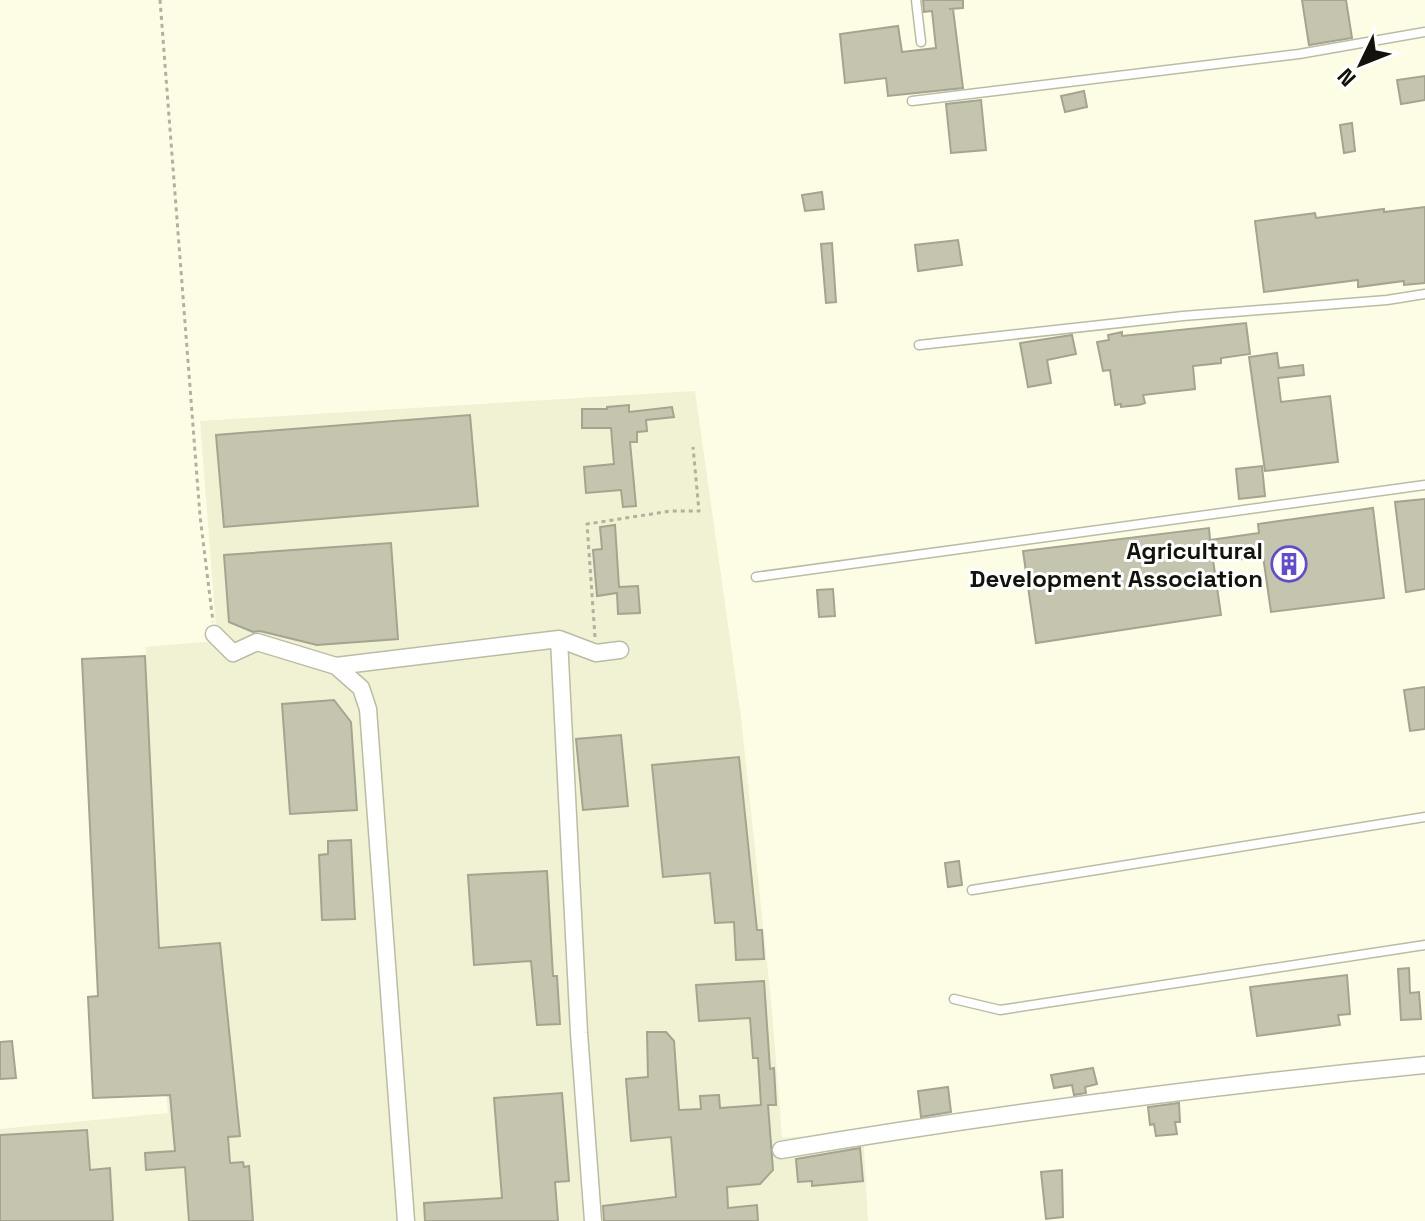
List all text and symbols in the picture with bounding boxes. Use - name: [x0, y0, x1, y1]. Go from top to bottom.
- north arrow: [1321, 24, 1401, 104]
- text: N: [1331, 63, 1362, 93]
- place label: Agricultural Development Association: [970, 535, 1263, 594]
- building icon: Agricultural Development Association: [1270, 545, 1308, 583]

